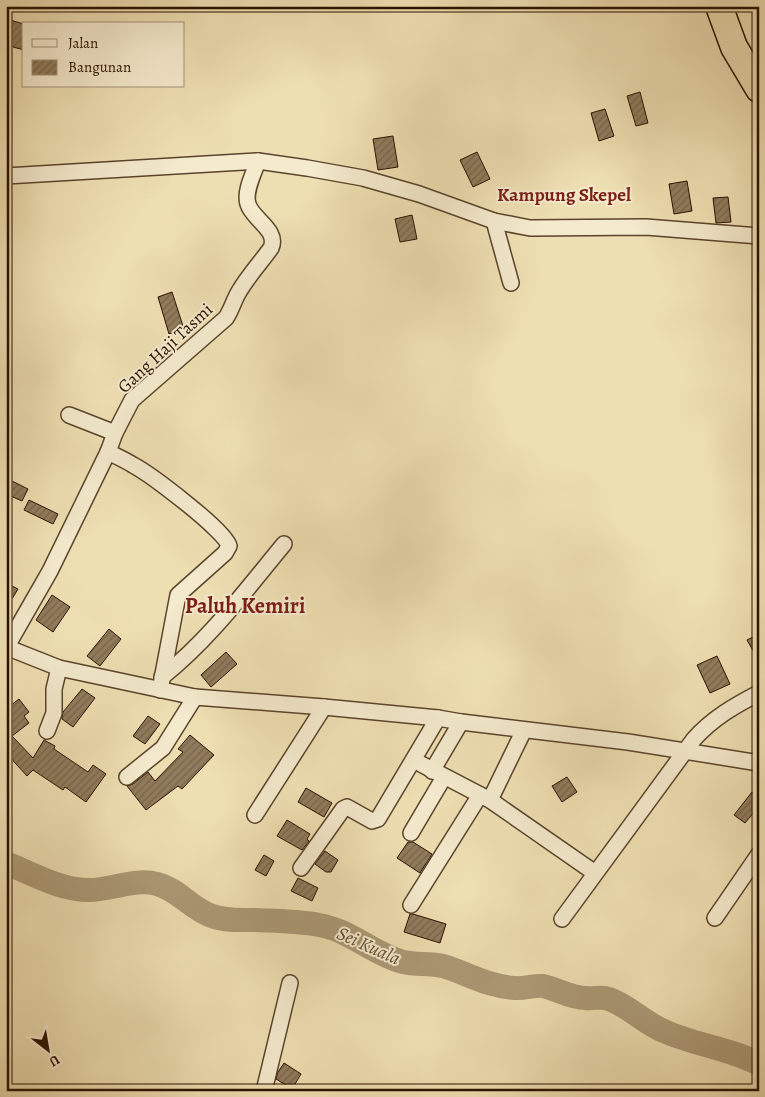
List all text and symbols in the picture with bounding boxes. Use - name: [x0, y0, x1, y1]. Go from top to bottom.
- legend: [22, 22, 185, 88]
- text: Jalan: [68, 33, 98, 53]
- text: Bangunan: [68, 57, 131, 77]
- district label: Kampung Skepel: [497, 182, 631, 208]
- street label: Gang Haji Tasmi: [112, 298, 218, 398]
- district label: Paluh Kemiri: [185, 591, 305, 621]
- water label: Sei Kuala: [333, 920, 405, 971]
- north arrow: [22, 1024, 72, 1074]
- text: U: [46, 1050, 63, 1071]

